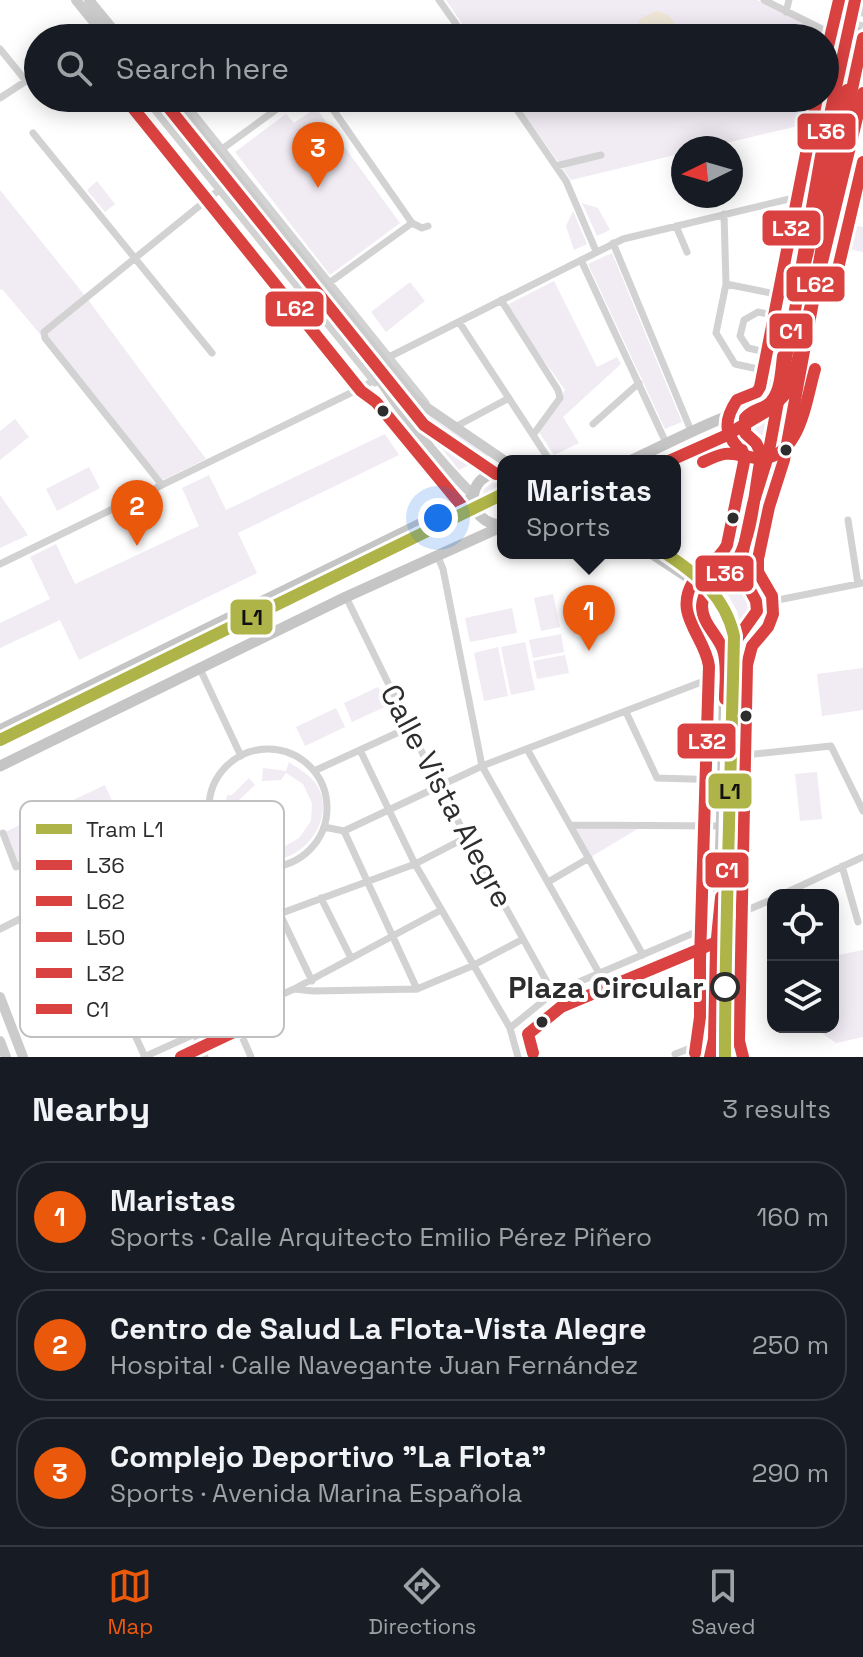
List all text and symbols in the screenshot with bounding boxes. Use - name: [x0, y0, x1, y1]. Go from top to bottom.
- search box: [24, 24, 839, 112]
- icon: search: [52, 46, 96, 90]
- text: Search here: [116, 49, 289, 88]
- line badge: L36: [796, 112, 857, 151]
- text: L36: [807, 117, 845, 145]
- pin: 3: [292, 122, 344, 188]
- north arrow: [671, 136, 743, 208]
- line badge: L32: [761, 209, 822, 247]
- text: L32: [772, 214, 810, 242]
- line badge: L62: [785, 265, 846, 303]
- text: L62: [796, 270, 834, 298]
- line badge: L62: [264, 290, 325, 328]
- text: L62: [276, 294, 314, 322]
- line badge: C1: [768, 312, 814, 350]
- text: C1: [779, 317, 803, 345]
- unlabelled marker: [375, 403, 391, 419]
- unlabelled marker: [778, 442, 794, 458]
- popup: [497, 455, 681, 559]
- text: Maristas: [526, 471, 652, 510]
- pin: 2: [111, 480, 163, 546]
- your location: [418, 498, 458, 538]
- text: Sports: [526, 510, 610, 544]
- unlabelled marker: [725, 510, 741, 526]
- line badge: L36: [694, 554, 755, 593]
- text: L36: [706, 559, 744, 587]
- pin: 1: [563, 585, 615, 651]
- line badge: L1: [229, 598, 274, 636]
- text: L1: [241, 603, 263, 631]
- street label: Calle Vista Alegre: [372, 677, 522, 915]
- unlabelled marker: [738, 708, 754, 724]
- line badge: L32: [676, 722, 737, 760]
- text: L32: [688, 727, 726, 755]
- line badge: L1: [707, 772, 753, 810]
- text: L1: [719, 777, 741, 805]
- legend: [20, 801, 284, 1037]
- text: Tram L1: [86, 815, 164, 843]
- text: L36: [86, 851, 125, 879]
- line badge: C1: [704, 851, 750, 889]
- text: C1: [715, 856, 739, 884]
- text: L62: [86, 887, 125, 915]
- map controls: [767, 889, 839, 1033]
- button: locate: [767, 889, 839, 961]
- text: L50: [86, 923, 125, 951]
- text: L32: [86, 959, 125, 987]
- button: layers: [767, 961, 839, 1033]
- place label: Plaza Circular: [508, 968, 704, 1007]
- marker: Plaza Circular: [711, 973, 739, 1001]
- text: C1: [86, 995, 109, 1023]
- unlabelled marker: [534, 1014, 550, 1030]
- text: Nearby: [32, 1088, 150, 1131]
- text: 3 results: [722, 1092, 831, 1126]
- text: Maristas: [110, 1181, 236, 1220]
- text: 1: [54, 1200, 66, 1234]
- text: 160 m: [757, 1200, 829, 1234]
- text: Sports · Calle Arquitecto Emilio Pérez Piñero: [110, 1220, 652, 1254]
- text: Centro de Salud La Flota-Vista Alegre: [110, 1309, 647, 1348]
- text: 2: [52, 1328, 68, 1362]
- text: 250 m: [752, 1328, 829, 1362]
- text: Hospital · Calle Navegante Juan Fernández: [110, 1348, 638, 1382]
- text: Complejo Deportivo "La Flota": [110, 1437, 546, 1476]
- text: 3: [52, 1456, 68, 1490]
- text: 290 m: [752, 1456, 829, 1490]
- text: Sports · Avenida Marina Española: [110, 1476, 522, 1510]
- tab: Map: [108, 1564, 153, 1640]
- tab: Directions: [368, 1564, 476, 1640]
- tab: Saved: [691, 1564, 755, 1640]

